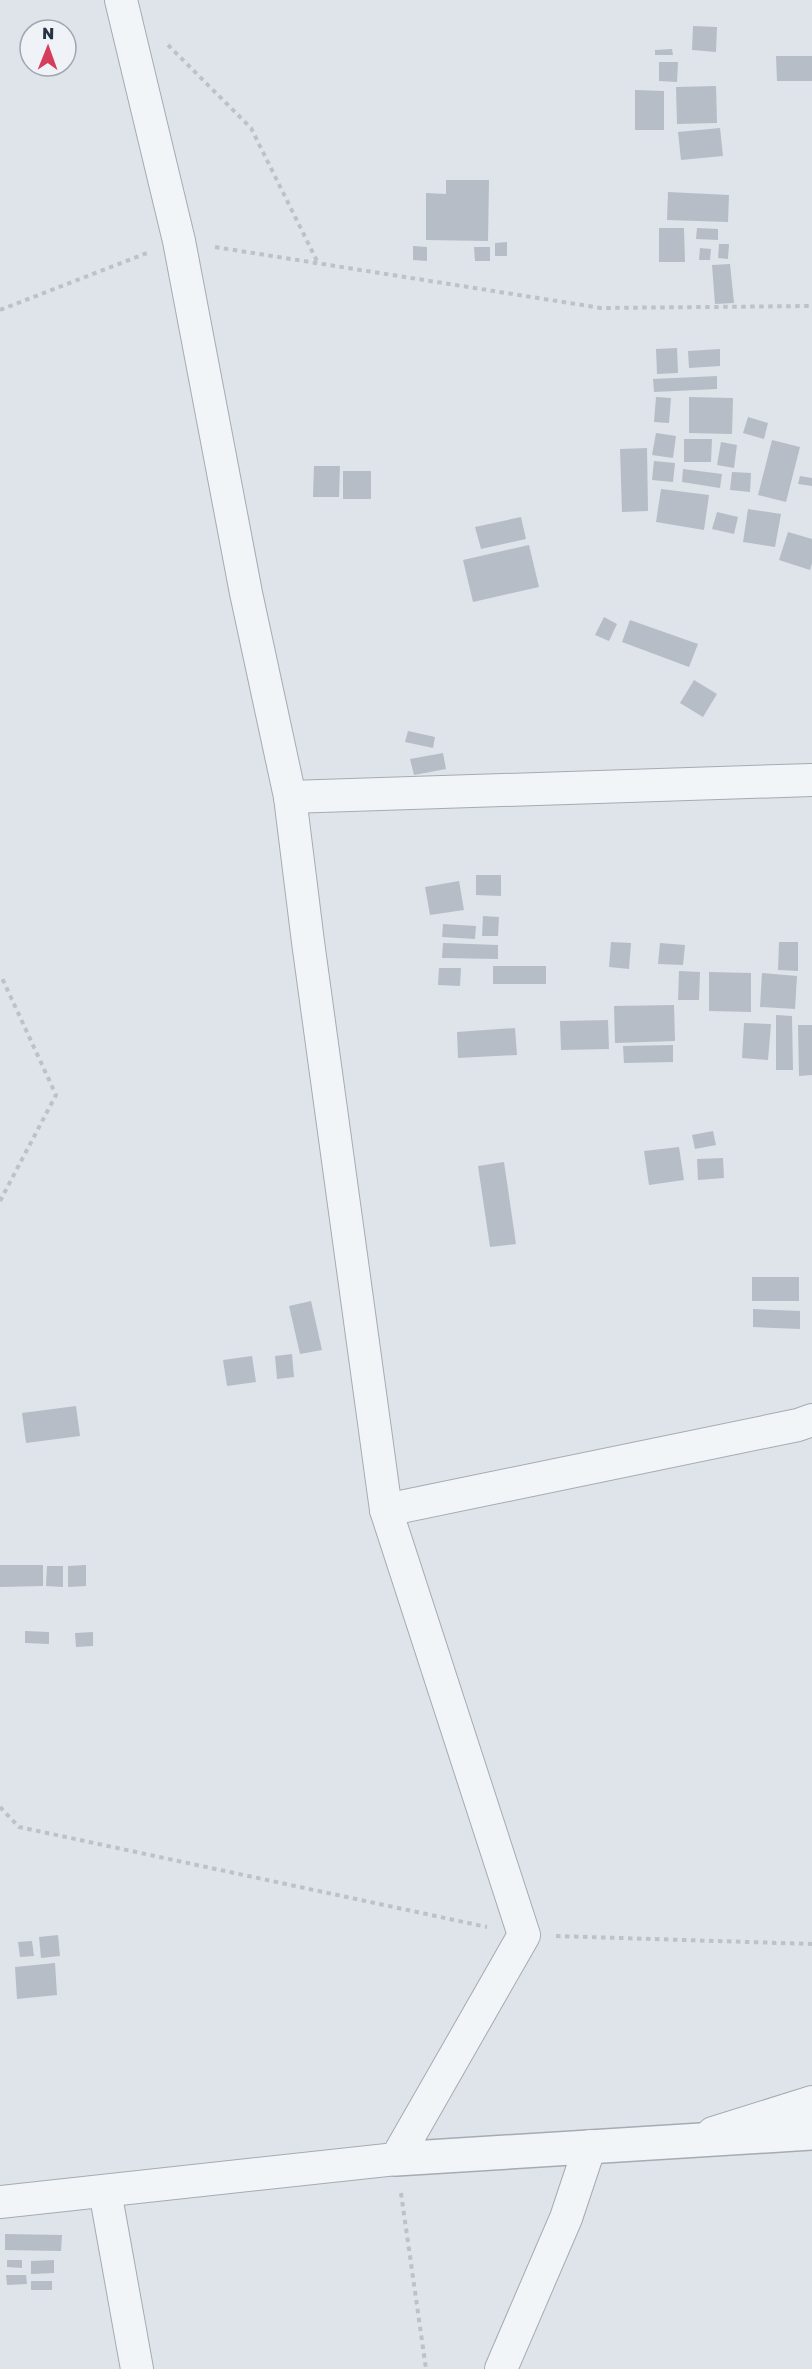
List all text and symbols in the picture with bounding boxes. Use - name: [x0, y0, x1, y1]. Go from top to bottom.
- north arrow: [18, 18, 78, 78]
- text: N: [42, 23, 55, 43]

